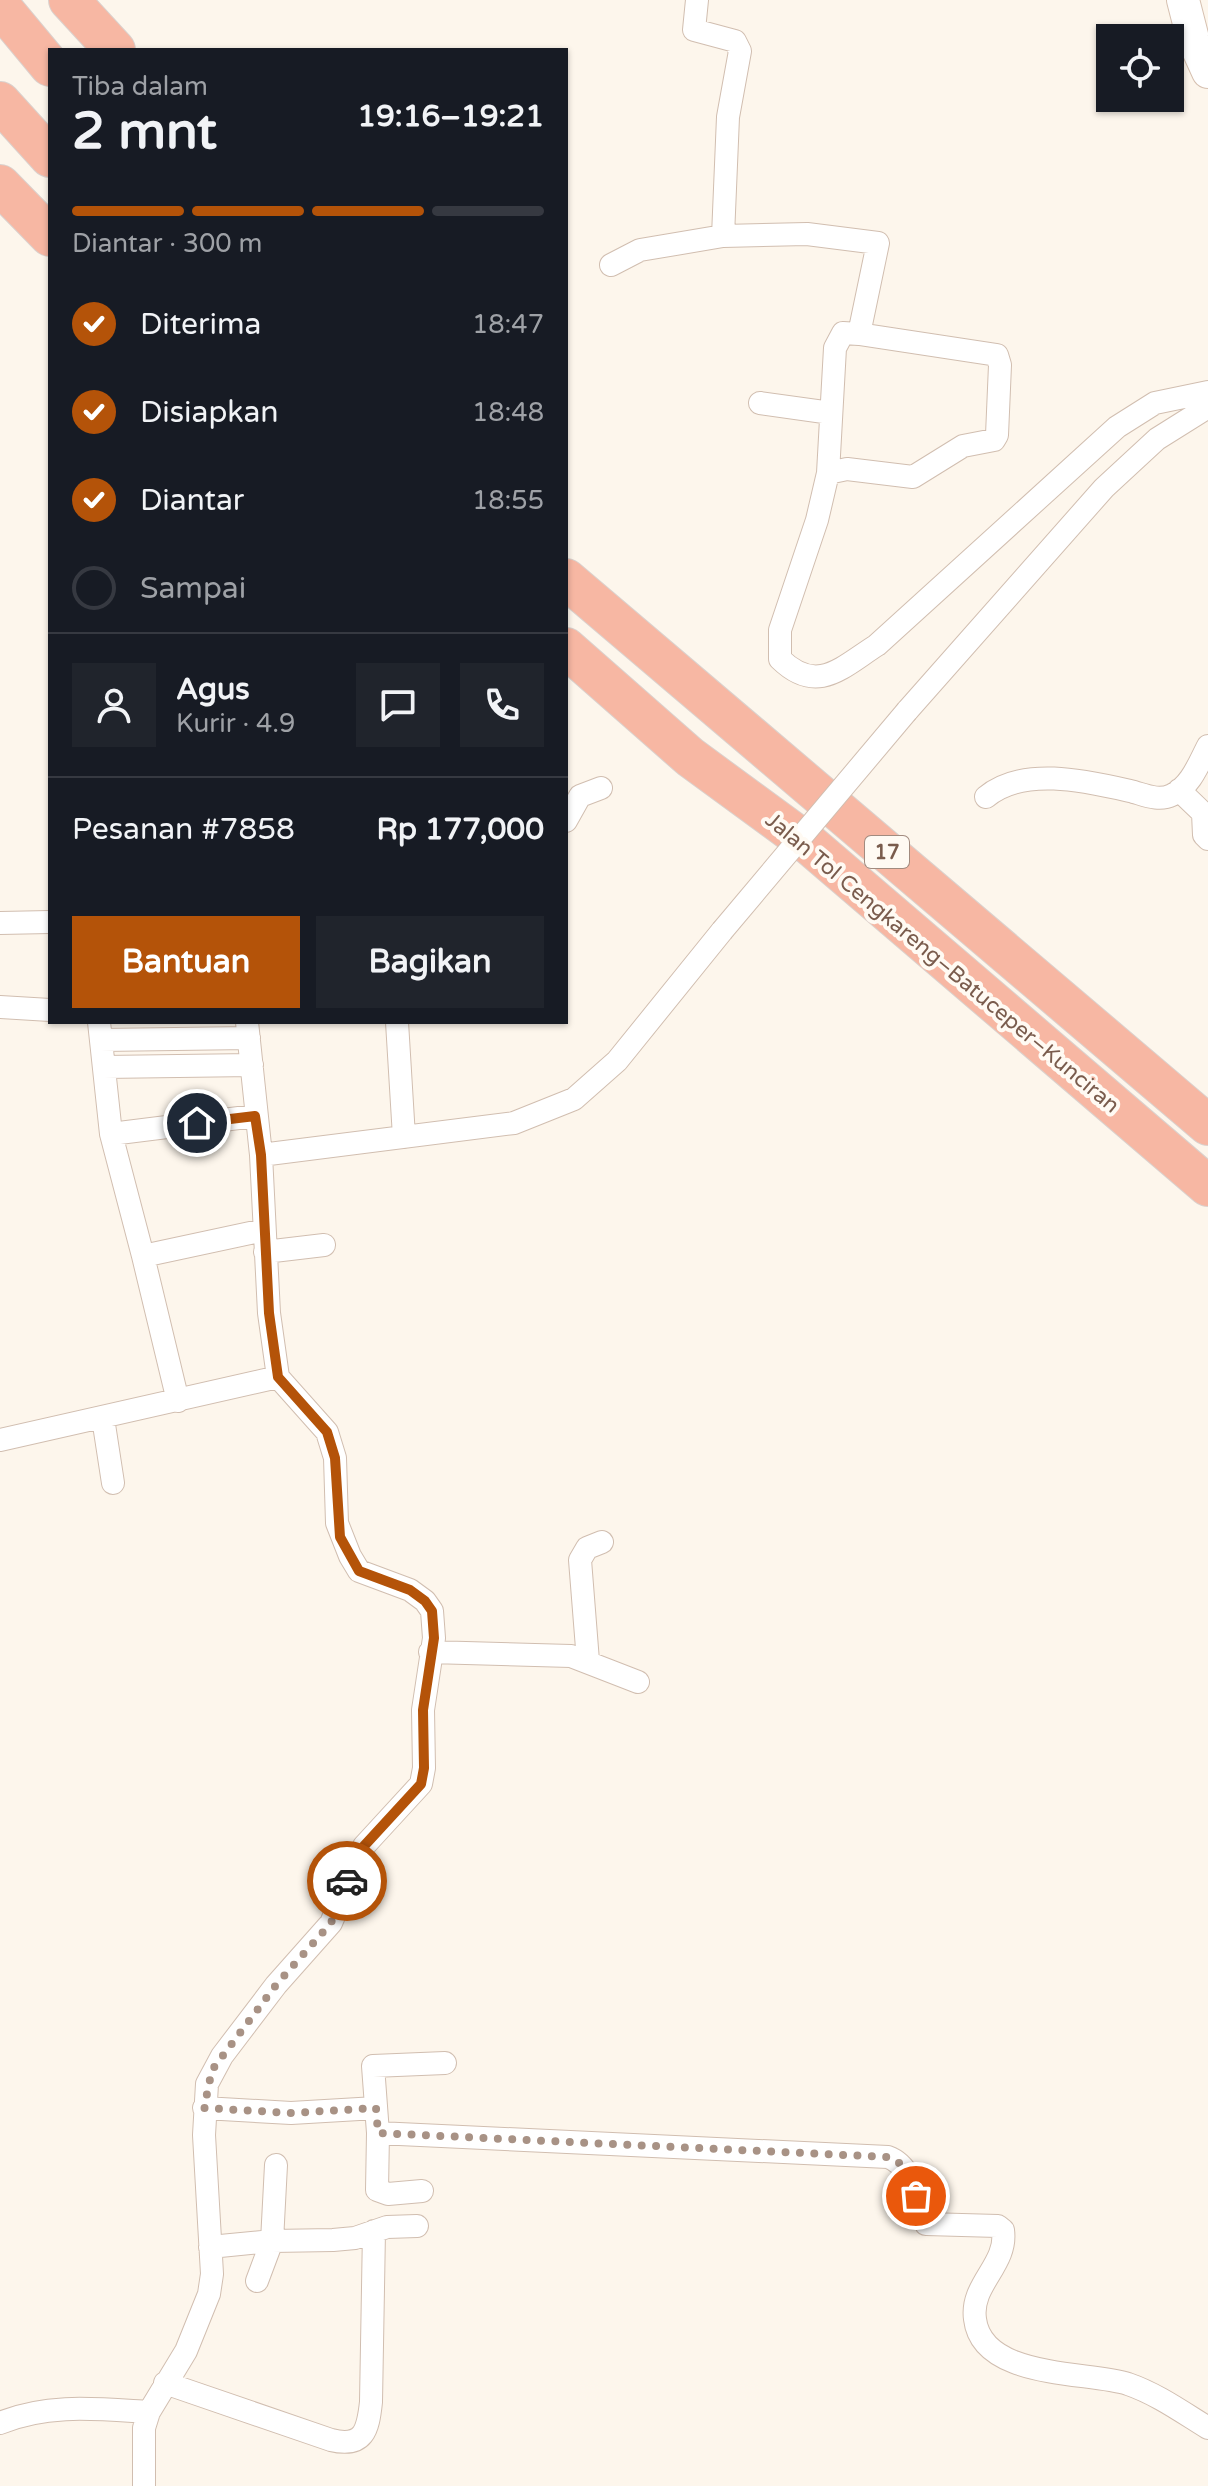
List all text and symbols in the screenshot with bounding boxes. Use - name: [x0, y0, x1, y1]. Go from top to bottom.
- map controls: [1096, 24, 1184, 112]
- button: locate: [1096, 24, 1184, 112]
- text: Tiba dalam: [72, 71, 208, 102]
- text: 19:16–19:21: [357, 98, 544, 135]
- text: 2 mnt: [72, 100, 217, 163]
- text: Diantar · 300 m: [72, 228, 262, 259]
- icon: check: [72, 302, 116, 346]
- text: Diterima: [140, 306, 261, 343]
- text: 18:47: [472, 309, 544, 340]
- icon: check: [72, 390, 116, 434]
- text: Disiapkan: [140, 394, 279, 431]
- text: 18:48: [472, 397, 544, 428]
- icon: check: [72, 478, 116, 522]
- text: Diantar: [140, 482, 244, 519]
- text: 18:55: [472, 485, 544, 516]
- text: Sampai: [140, 570, 246, 607]
- button: person: [72, 663, 156, 747]
- button: chat: [356, 663, 440, 747]
- button: phone: [460, 663, 544, 747]
- text: Agus: [176, 671, 250, 708]
- text: Kurir · 4.9: [176, 708, 295, 739]
- street label: Jalan Tol Cengkareng–Batuceper–Kunciran: [760, 807, 1125, 1119]
- text: Pesanan #7858: [72, 811, 295, 848]
- text: Rp 177,000: [377, 811, 544, 848]
- road number: 17: [865, 836, 909, 868]
- button: Bantuan: [72, 916, 300, 1008]
- button: Bagikan: [316, 916, 544, 1008]
- pin: [163, 1089, 231, 1157]
- icon: home: [175, 1101, 219, 1145]
- courier: [307, 1841, 387, 1921]
- icon: car: [325, 1859, 369, 1903]
- pin: [882, 2162, 950, 2230]
- icon: bag: [894, 2174, 938, 2218]

